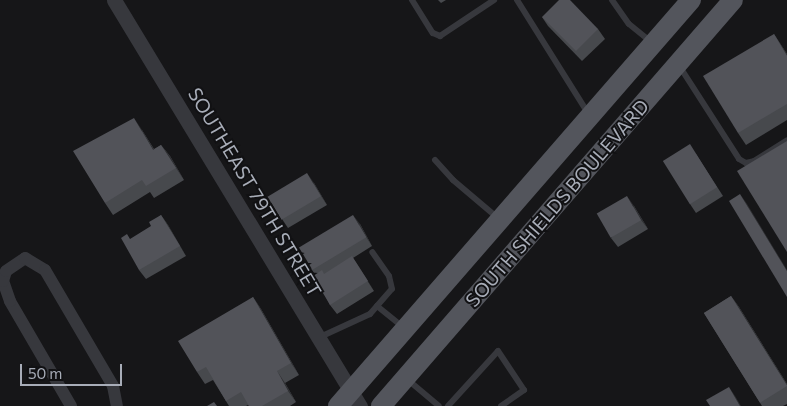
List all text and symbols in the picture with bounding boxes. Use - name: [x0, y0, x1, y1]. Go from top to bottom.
- street label: SOUTHEAST 79TH STREET: [184, 83, 326, 301]
- street label: SOUTH SHIELDS BOULEVARD: [461, 95, 653, 311]
- scale bar: [22, 354, 125, 386]
- text: 50 m: [28, 364, 62, 382]

